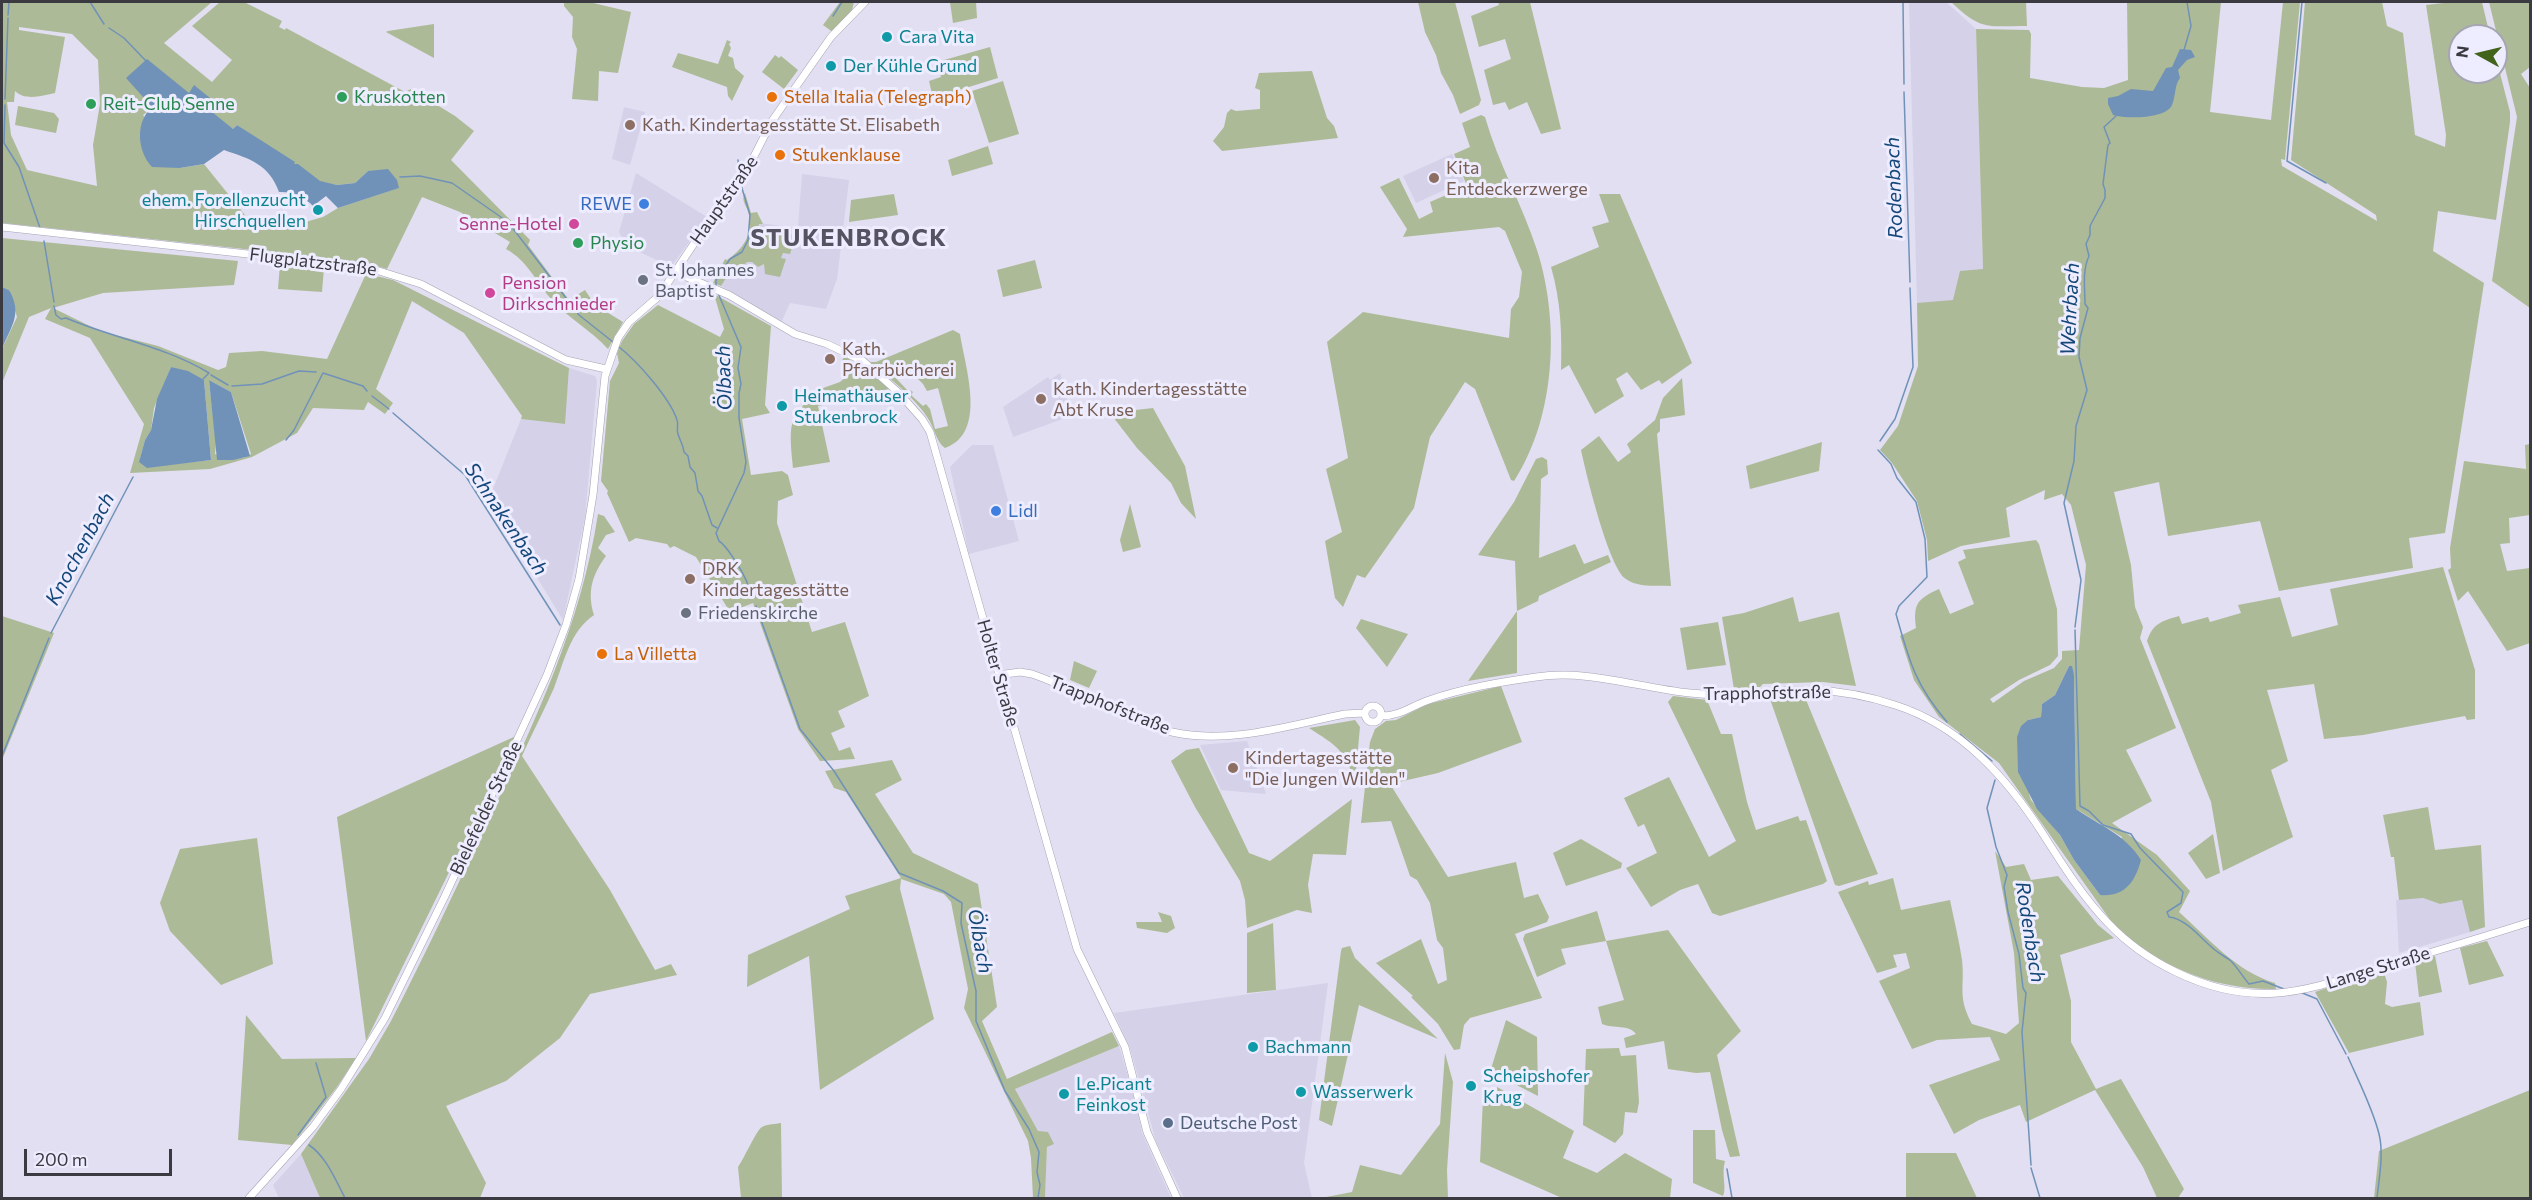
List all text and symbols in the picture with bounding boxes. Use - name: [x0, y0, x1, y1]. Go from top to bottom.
- north arrow: [2448, 24, 2508, 84]
- place label: Cara Vita: [899, 26, 974, 48]
- marker: Cara Vita: [880, 30, 894, 44]
- text: N: [2451, 44, 2472, 59]
- place label: Der Kühle Grund: [843, 55, 977, 77]
- marker: Der Kühle Grund: [824, 59, 838, 73]
- place label: Kruskotten: [354, 86, 446, 108]
- place label: Stella Italia (Telegraph): [784, 86, 972, 108]
- marker: Kruskotten: [335, 90, 349, 104]
- marker: Stella Italia (Telegraph): [765, 90, 779, 104]
- place label: Reit-Club Senne: [103, 93, 235, 115]
- marker: Reit-Club Senne: [84, 97, 98, 111]
- place label: Kath. Kindertagesstätte St. Elisabeth: [642, 114, 940, 136]
- marker: Kath. Kindertagesstätte St. Elisabeth: [623, 118, 637, 132]
- water label: Rodenbach: [1880, 137, 1908, 239]
- place label: Stukenklause: [792, 144, 900, 166]
- marker: Stukenklause: [773, 148, 787, 162]
- street label: Hauptstraße: [686, 152, 762, 248]
- place label: Kita Entdeckerzwerge: [1446, 157, 1588, 200]
- marker: Kita Entdeckerzwerge: [1427, 171, 1441, 185]
- place label: ehem. Forellenzucht Hirschquellen: [142, 189, 306, 232]
- place label: REWE: [580, 193, 632, 215]
- marker: REWE: [637, 197, 651, 211]
- marker: ehem. Forellenzucht Hirschquellen: [311, 203, 325, 217]
- place label: Senne-Hotel: [459, 213, 562, 235]
- marker: Senne-Hotel: [567, 217, 581, 231]
- district label: STUKENBROCK: [750, 224, 948, 252]
- place label: Physio: [590, 232, 644, 254]
- marker: Physio: [571, 236, 585, 250]
- street label: Flugplatzstraße: [248, 243, 378, 281]
- place label: St. Johannes Baptist: [655, 259, 754, 302]
- water label: Wehrbach: [2056, 262, 2084, 356]
- place label: Pension Dirkschnieder: [502, 272, 616, 314]
- marker: St. Johannes Baptist: [636, 273, 650, 287]
- marker: Pension Dirkschnieder: [483, 286, 497, 300]
- place label: Kath. Pfarrbücherei: [842, 338, 954, 380]
- water label: Ölbach: [711, 345, 737, 411]
- marker: Kath. Pfarrbücherei: [823, 352, 837, 366]
- place label: Kath. Kindertagesstätte Abt Kruse: [1053, 378, 1247, 420]
- place label: Heimathäuser Stukenbrock: [794, 385, 909, 428]
- marker: Kath. Kindertagesstätte Abt Kruse: [1034, 392, 1048, 406]
- marker: Heimathäuser Stukenbrock: [775, 399, 789, 413]
- water label: Schnakenbach: [459, 458, 553, 580]
- water label: Knochenbach: [40, 489, 120, 609]
- place label: Lidl: [1008, 500, 1038, 522]
- marker: Lidl: [989, 504, 1003, 518]
- place label: DRK Kindertagesstätte: [702, 558, 849, 600]
- marker: DRK Kindertagesstätte: [683, 572, 697, 586]
- place label: Friedenskirche: [698, 602, 818, 624]
- marker: Friedenskirche: [679, 606, 693, 620]
- street label: Holter Straße: [972, 617, 1024, 729]
- place label: La Villetta: [614, 643, 697, 665]
- marker: La Villetta: [595, 647, 609, 661]
- street label: Trapphofstraße: [1047, 671, 1173, 739]
- street label: Trapphofstraße: [1703, 681, 1831, 705]
- street label: Bielefelder Straße: [445, 737, 527, 879]
- place label: Kindertagesstätte "Die Jungen Wilden": [1245, 747, 1405, 789]
- marker: Kindertagesstätte "Die Jungen Wilden": [1226, 761, 1240, 775]
- water label: Rodenbach: [2010, 880, 2050, 984]
- water label: Ölbach: [963, 907, 997, 975]
- street label: Lange Straße: [2324, 942, 2432, 994]
- place label: Bachmann: [1265, 1036, 1351, 1058]
- marker: Bachmann: [1246, 1040, 1260, 1054]
- place label: Scheipshofer Krug: [1483, 1065, 1590, 1108]
- place label: Le.Picant Feinkost: [1076, 1073, 1152, 1116]
- marker: Scheipshofer Krug: [1464, 1079, 1478, 1093]
- place label: Wasserwerk: [1313, 1081, 1413, 1103]
- marker: Wasserwerk: [1294, 1085, 1308, 1099]
- marker: Le.Picant Feinkost: [1057, 1087, 1071, 1101]
- place label: Deutsche Post: [1180, 1112, 1298, 1134]
- marker: Deutsche Post: [1161, 1116, 1175, 1130]
- scale bar: [27, 1137, 176, 1175]
- text: 200 m: [35, 1148, 88, 1170]

